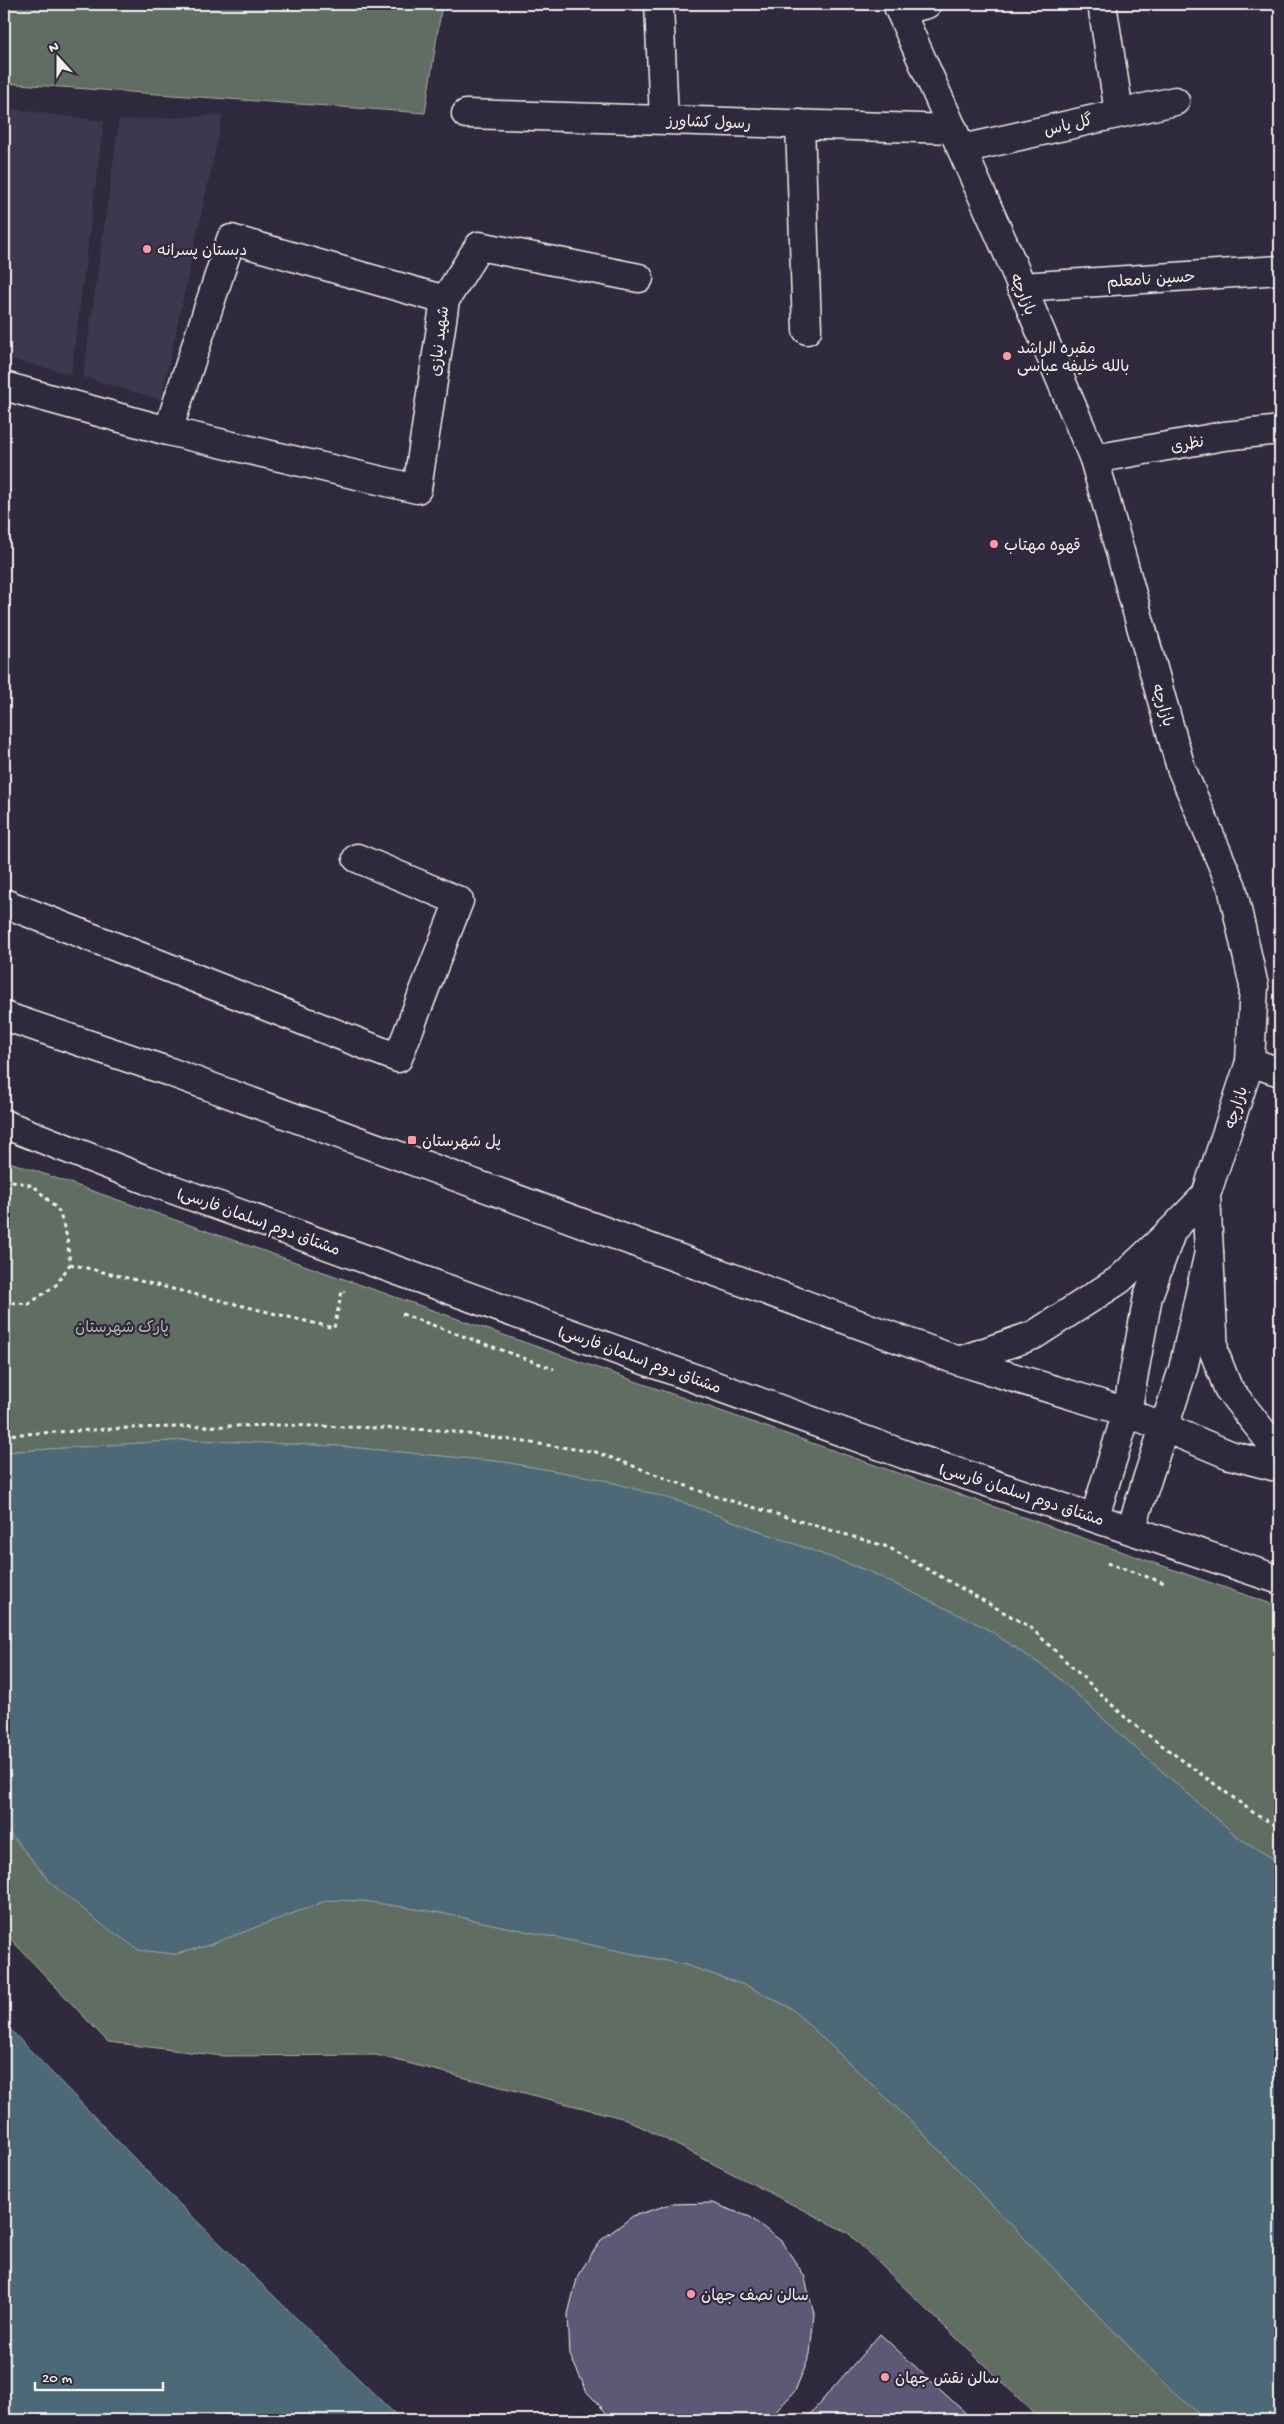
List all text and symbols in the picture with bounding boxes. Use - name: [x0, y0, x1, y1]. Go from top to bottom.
- north arrow: [32, 32, 82, 82]
- text: N: [47, 39, 62, 58]
- street label: گل یاس: [1042, 110, 1095, 142]
- street label: رسول کشاورز: [665, 113, 751, 135]
- marker: دبستان پسرانه: [141, 243, 153, 255]
- place label: دبستان پسرانه: [157, 243, 247, 262]
- street label: حسین نامعلم: [1106, 269, 1196, 294]
- street label: بازارچه: [1004, 272, 1038, 319]
- street label: شهید نیازی: [428, 305, 455, 378]
- place label: مقبره الراشد بالله خلیفه عباسی: [1017, 341, 1129, 378]
- marker: مقبره الراشد بالله خلیفه عباسی: [1001, 350, 1013, 362]
- street label: نظری: [1169, 434, 1206, 459]
- marker: قهوه مهتاب: [988, 538, 1000, 550]
- place label: قهوه مهتاب: [1004, 538, 1081, 557]
- street label: بازارچه: [1146, 683, 1176, 729]
- street label: بازارچه: [1223, 1085, 1254, 1132]
- marker: پل شهرستان: [406, 1134, 418, 1146]
- place label: پل شهرستان: [422, 1134, 501, 1153]
- street label: مشتاق دوم (سلمان فارسی): [173, 1185, 342, 1262]
- park label: پارک شهرستان: [75, 1320, 169, 1339]
- street label: مشتاق دوم (سلمان فارسی): [554, 1323, 723, 1400]
- street label: مشتاق دوم (سلمان فارسی): [936, 1461, 1106, 1532]
- marker: سالن نصف جهان: [685, 2288, 697, 2300]
- place label: سالن نصف جهان: [701, 2288, 809, 2307]
- scale bar: [35, 2359, 162, 2391]
- text: 20 m: [42, 2370, 72, 2388]
- marker: سالن نقش جهان: [879, 2371, 891, 2383]
- place label: سالن نقش جهان: [895, 2371, 999, 2390]

